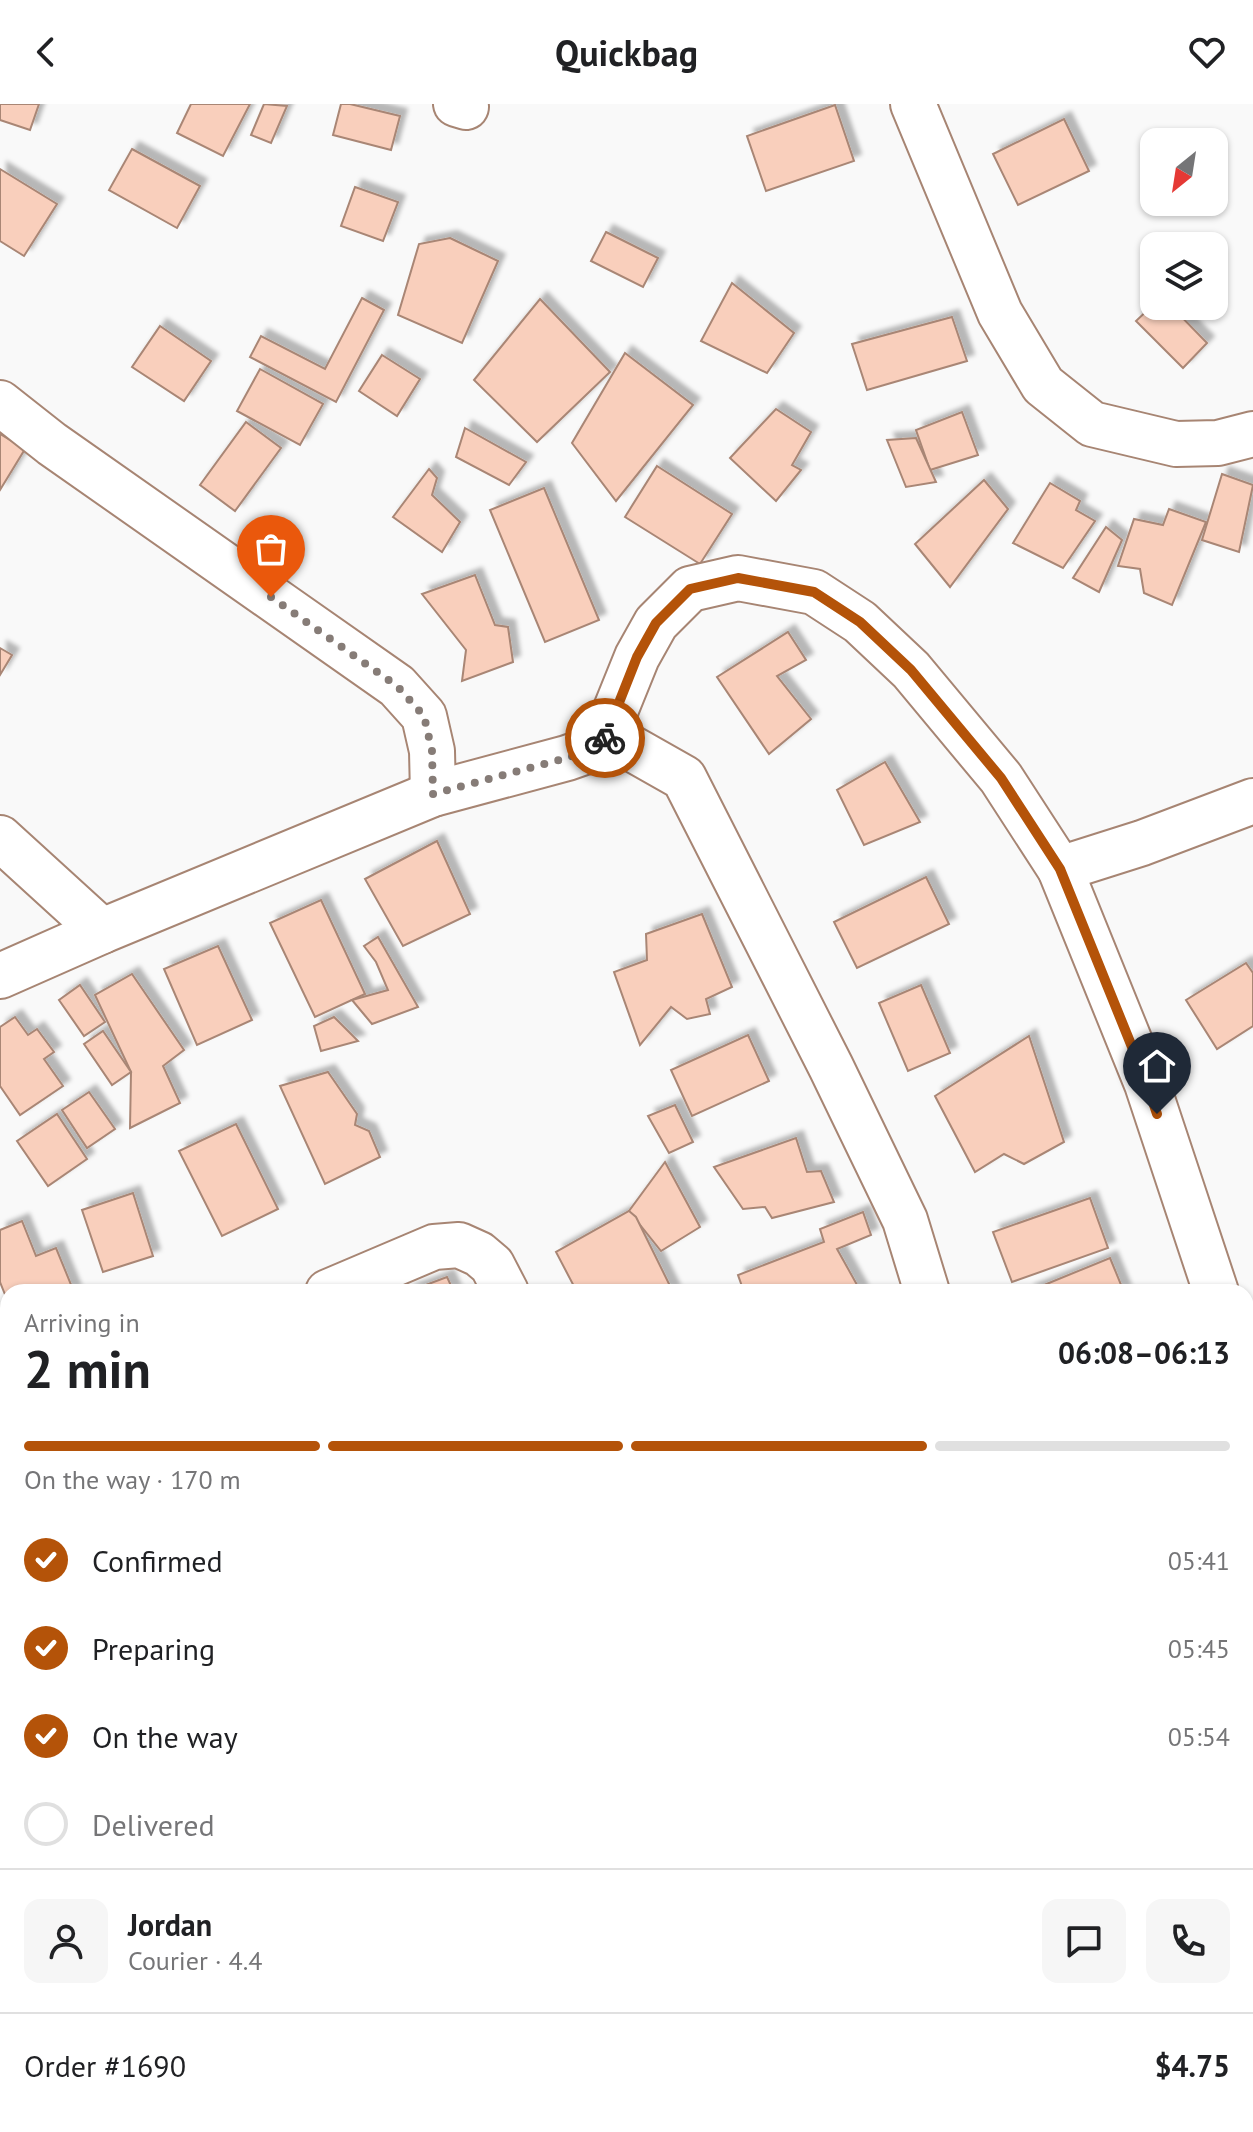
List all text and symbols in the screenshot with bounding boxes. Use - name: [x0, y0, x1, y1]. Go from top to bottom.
- text: Quickbag: [555, 29, 698, 76]
- icon: back: [24, 30, 68, 74]
- icon: heart: [1185, 30, 1229, 74]
- north arrow: [1140, 128, 1228, 216]
- map controls: [1140, 128, 1228, 320]
- button: layers: [1140, 232, 1228, 320]
- pin: [237, 515, 305, 597]
- icon: bag: [249, 527, 293, 571]
- courier: [565, 698, 645, 778]
- icon: bike: [583, 716, 627, 760]
- pin: [1123, 1032, 1191, 1114]
- icon: home: [1135, 1044, 1179, 1088]
- text: Arriving in: [24, 1306, 140, 1339]
- text: 06:08–06:13: [1058, 1333, 1230, 1372]
- text: 2 min: [24, 1335, 151, 1402]
- text: On the way · 170 m: [24, 1463, 241, 1496]
- icon: check: [24, 1538, 68, 1582]
- text: Confirmed: [92, 1541, 223, 1580]
- text: 05:41: [1168, 1544, 1230, 1577]
- icon: check: [24, 1626, 68, 1670]
- text: Preparing: [92, 1629, 215, 1668]
- text: 05:45: [1168, 1632, 1230, 1665]
- icon: check: [24, 1714, 68, 1758]
- text: On the way: [92, 1717, 238, 1756]
- text: 05:54: [1168, 1720, 1230, 1753]
- text: Delivered: [92, 1805, 215, 1844]
- button: person: [24, 1899, 108, 1983]
- button: chat: [1042, 1899, 1126, 1983]
- button: phone: [1146, 1899, 1230, 1983]
- text: Jordan: [128, 1905, 212, 1944]
- text: Courier · 4.4: [128, 1944, 262, 1977]
- text: Order #1690: [24, 2046, 186, 2085]
- text: $4.75: [1155, 2046, 1230, 2085]

